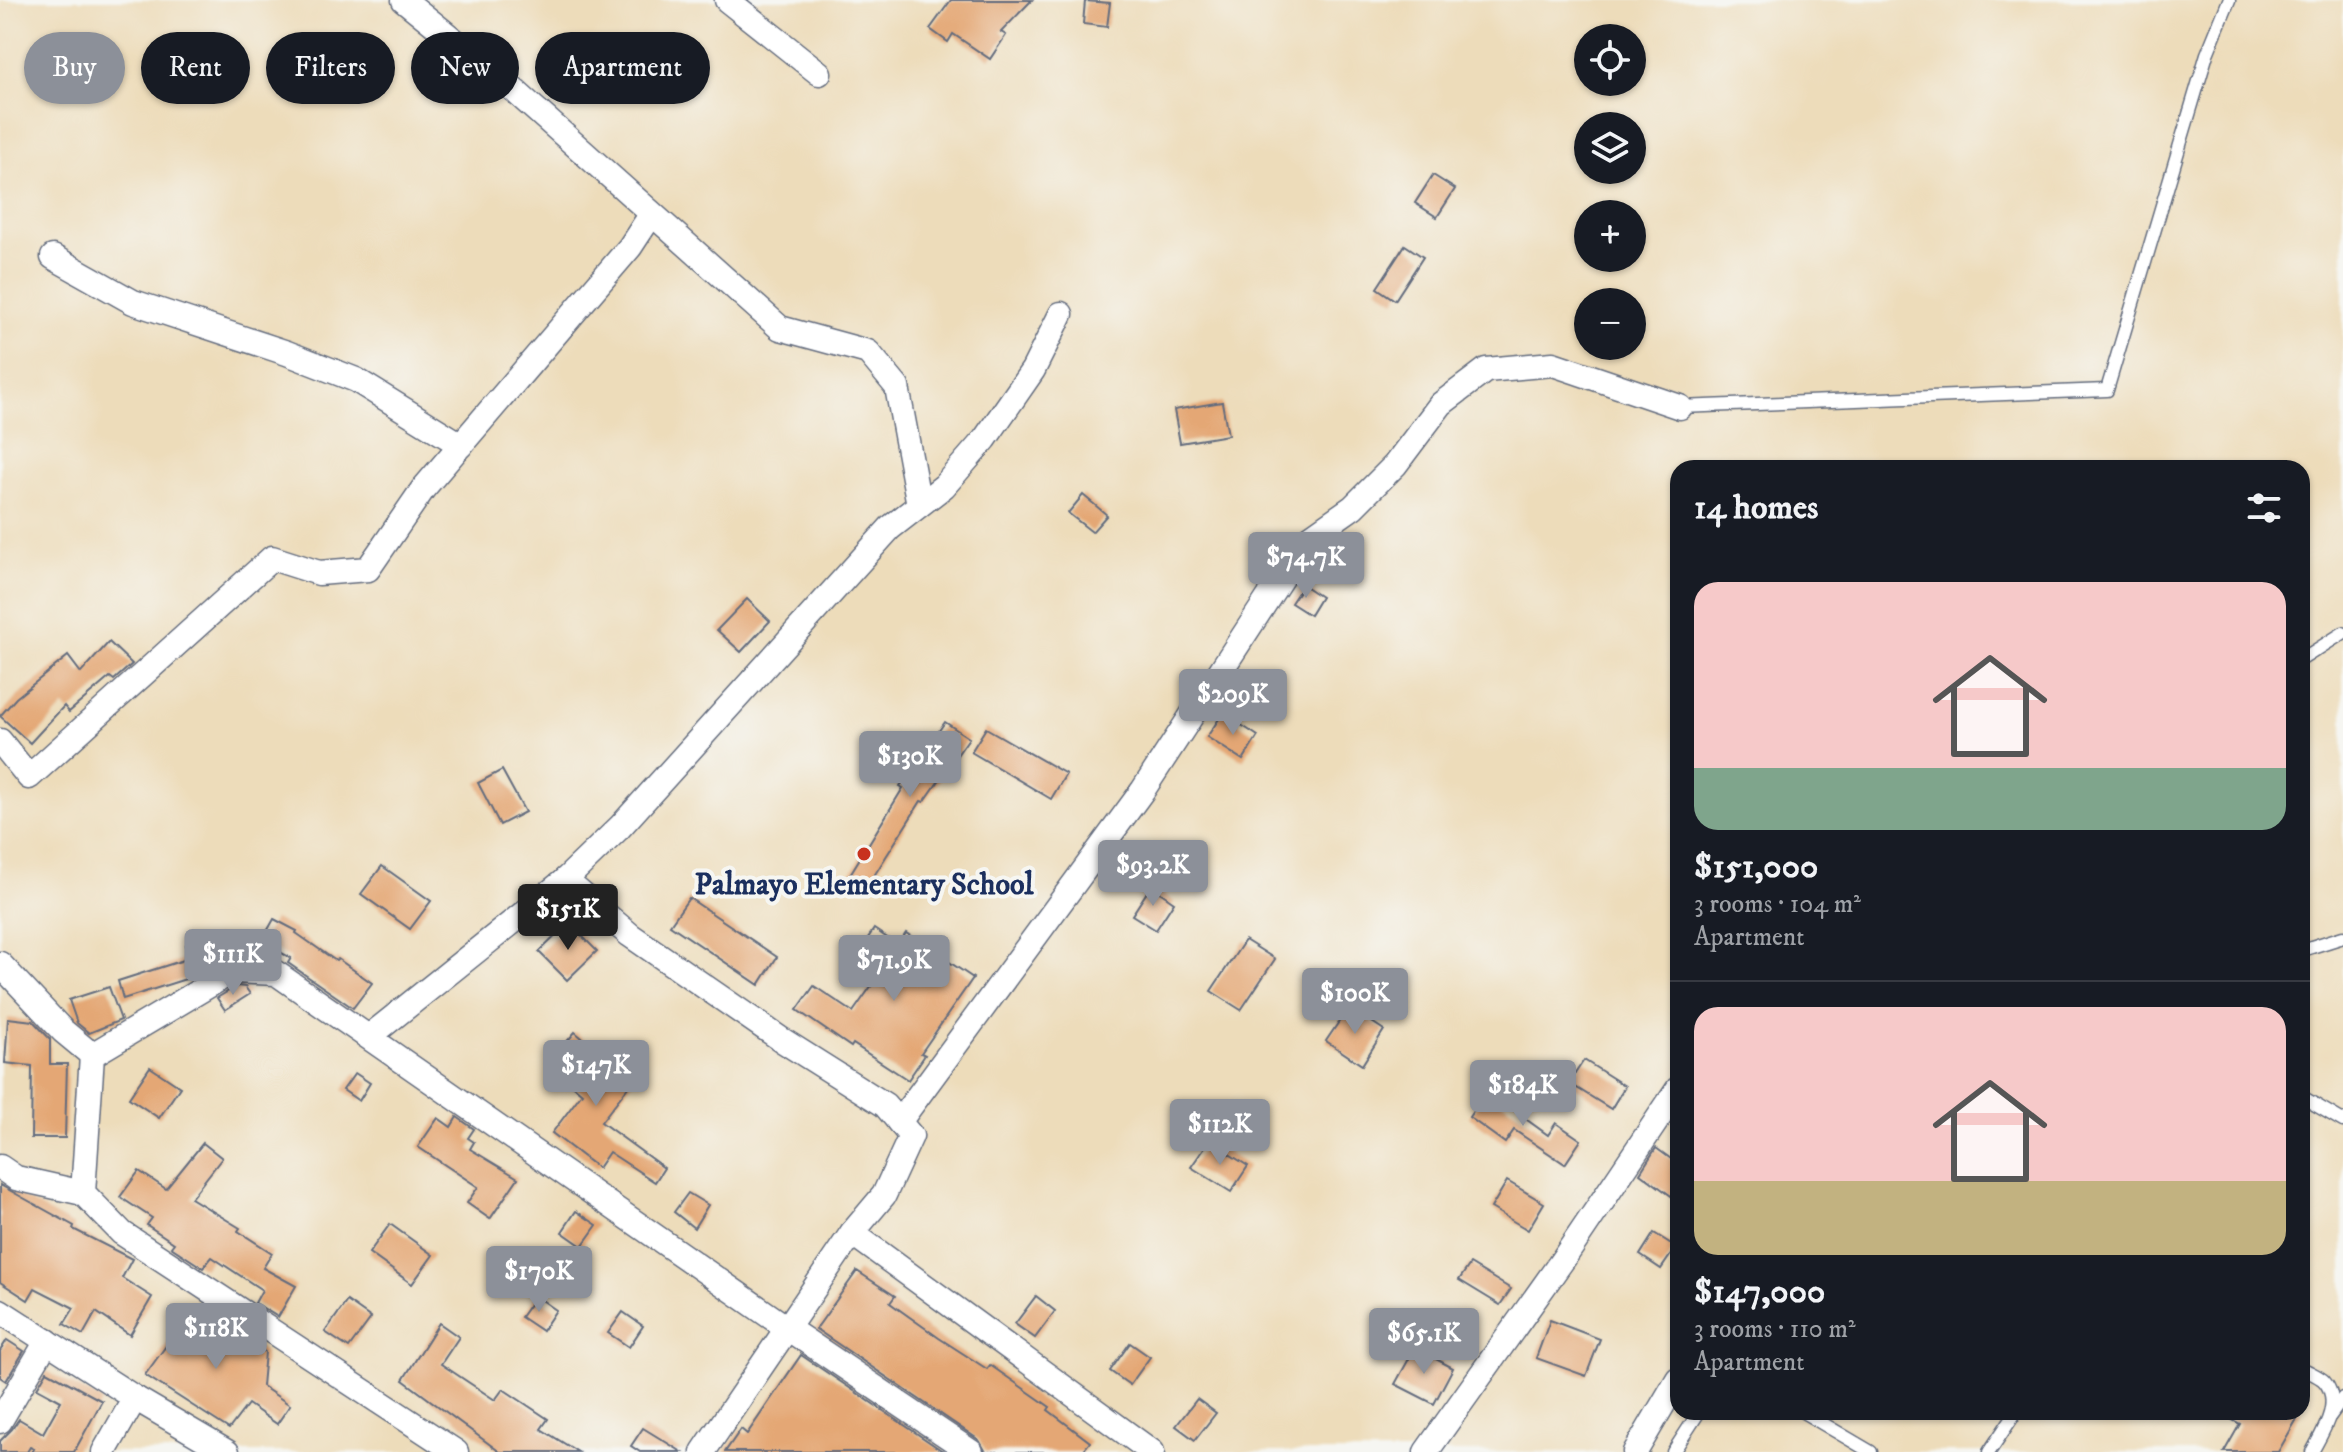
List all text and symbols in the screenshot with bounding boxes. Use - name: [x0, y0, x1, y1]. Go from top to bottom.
- map controls: [1574, 24, 1646, 360]
- button: locate: [1574, 24, 1646, 96]
- chip: Buy: [24, 32, 125, 104]
- chip: Rent: [141, 32, 250, 104]
- chip: Filters: [266, 32, 395, 104]
- chip: New: [411, 32, 519, 104]
- chip: Apartment: [535, 32, 710, 104]
- button: layers: [1574, 112, 1646, 184]
- button: +: [1574, 200, 1646, 272]
- button: −: [1574, 288, 1646, 360]
- icon: filters: [2242, 486, 2286, 530]
- text: 14 homes: [1694, 487, 1818, 529]
- pin: $74.7K: [1241, 532, 1371, 600]
- text: $74.7K: [1266, 541, 1346, 574]
- icon: home: [1918, 634, 2062, 778]
- pin: $209K: [1177, 669, 1289, 737]
- text: $209K: [1197, 678, 1269, 711]
- pin: $130K: [854, 731, 966, 799]
- text: $130K: [877, 740, 943, 773]
- pin: $93.2K: [1088, 840, 1218, 908]
- marker: Palmayo Elementary School: [855, 845, 873, 863]
- text: $151,000: [1694, 846, 1818, 888]
- text: $93.2K: [1116, 849, 1190, 882]
- place label: Palmayo Elementary School: [695, 867, 1034, 904]
- pin: $151K: [512, 884, 624, 952]
- text: 3 rooms · 104 m²: [1694, 888, 1861, 921]
- text: $151K: [536, 893, 600, 926]
- text: Apartment: [1694, 921, 1805, 954]
- pin: $111K: [177, 929, 289, 997]
- pin: $71.9K: [829, 935, 959, 1003]
- text: $111K: [202, 938, 264, 971]
- text: $71.9K: [857, 944, 931, 977]
- pin: $100K: [1299, 968, 1411, 1036]
- text: $100K: [1320, 977, 1390, 1010]
- pin: $147K: [540, 1040, 652, 1108]
- text: $147K: [561, 1049, 631, 1082]
- icon: home: [1918, 1059, 2062, 1203]
- pin: $184K: [1467, 1060, 1579, 1128]
- text: $184K: [1488, 1069, 1558, 1102]
- pin: $112K: [1164, 1099, 1276, 1167]
- text: $112K: [1188, 1108, 1252, 1141]
- pin: $170K: [483, 1246, 595, 1314]
- text: $170K: [504, 1255, 574, 1288]
- text: $147,000: [1694, 1271, 1825, 1313]
- pin: $118K: [160, 1303, 272, 1371]
- pin: $65.1K: [1359, 1308, 1489, 1376]
- text: $118K: [184, 1312, 248, 1345]
- text: 3 rooms · 110 m²: [1694, 1313, 1856, 1346]
- text: $65.1K: [1387, 1317, 1461, 1350]
- text: Apartment: [1694, 1346, 1805, 1379]

